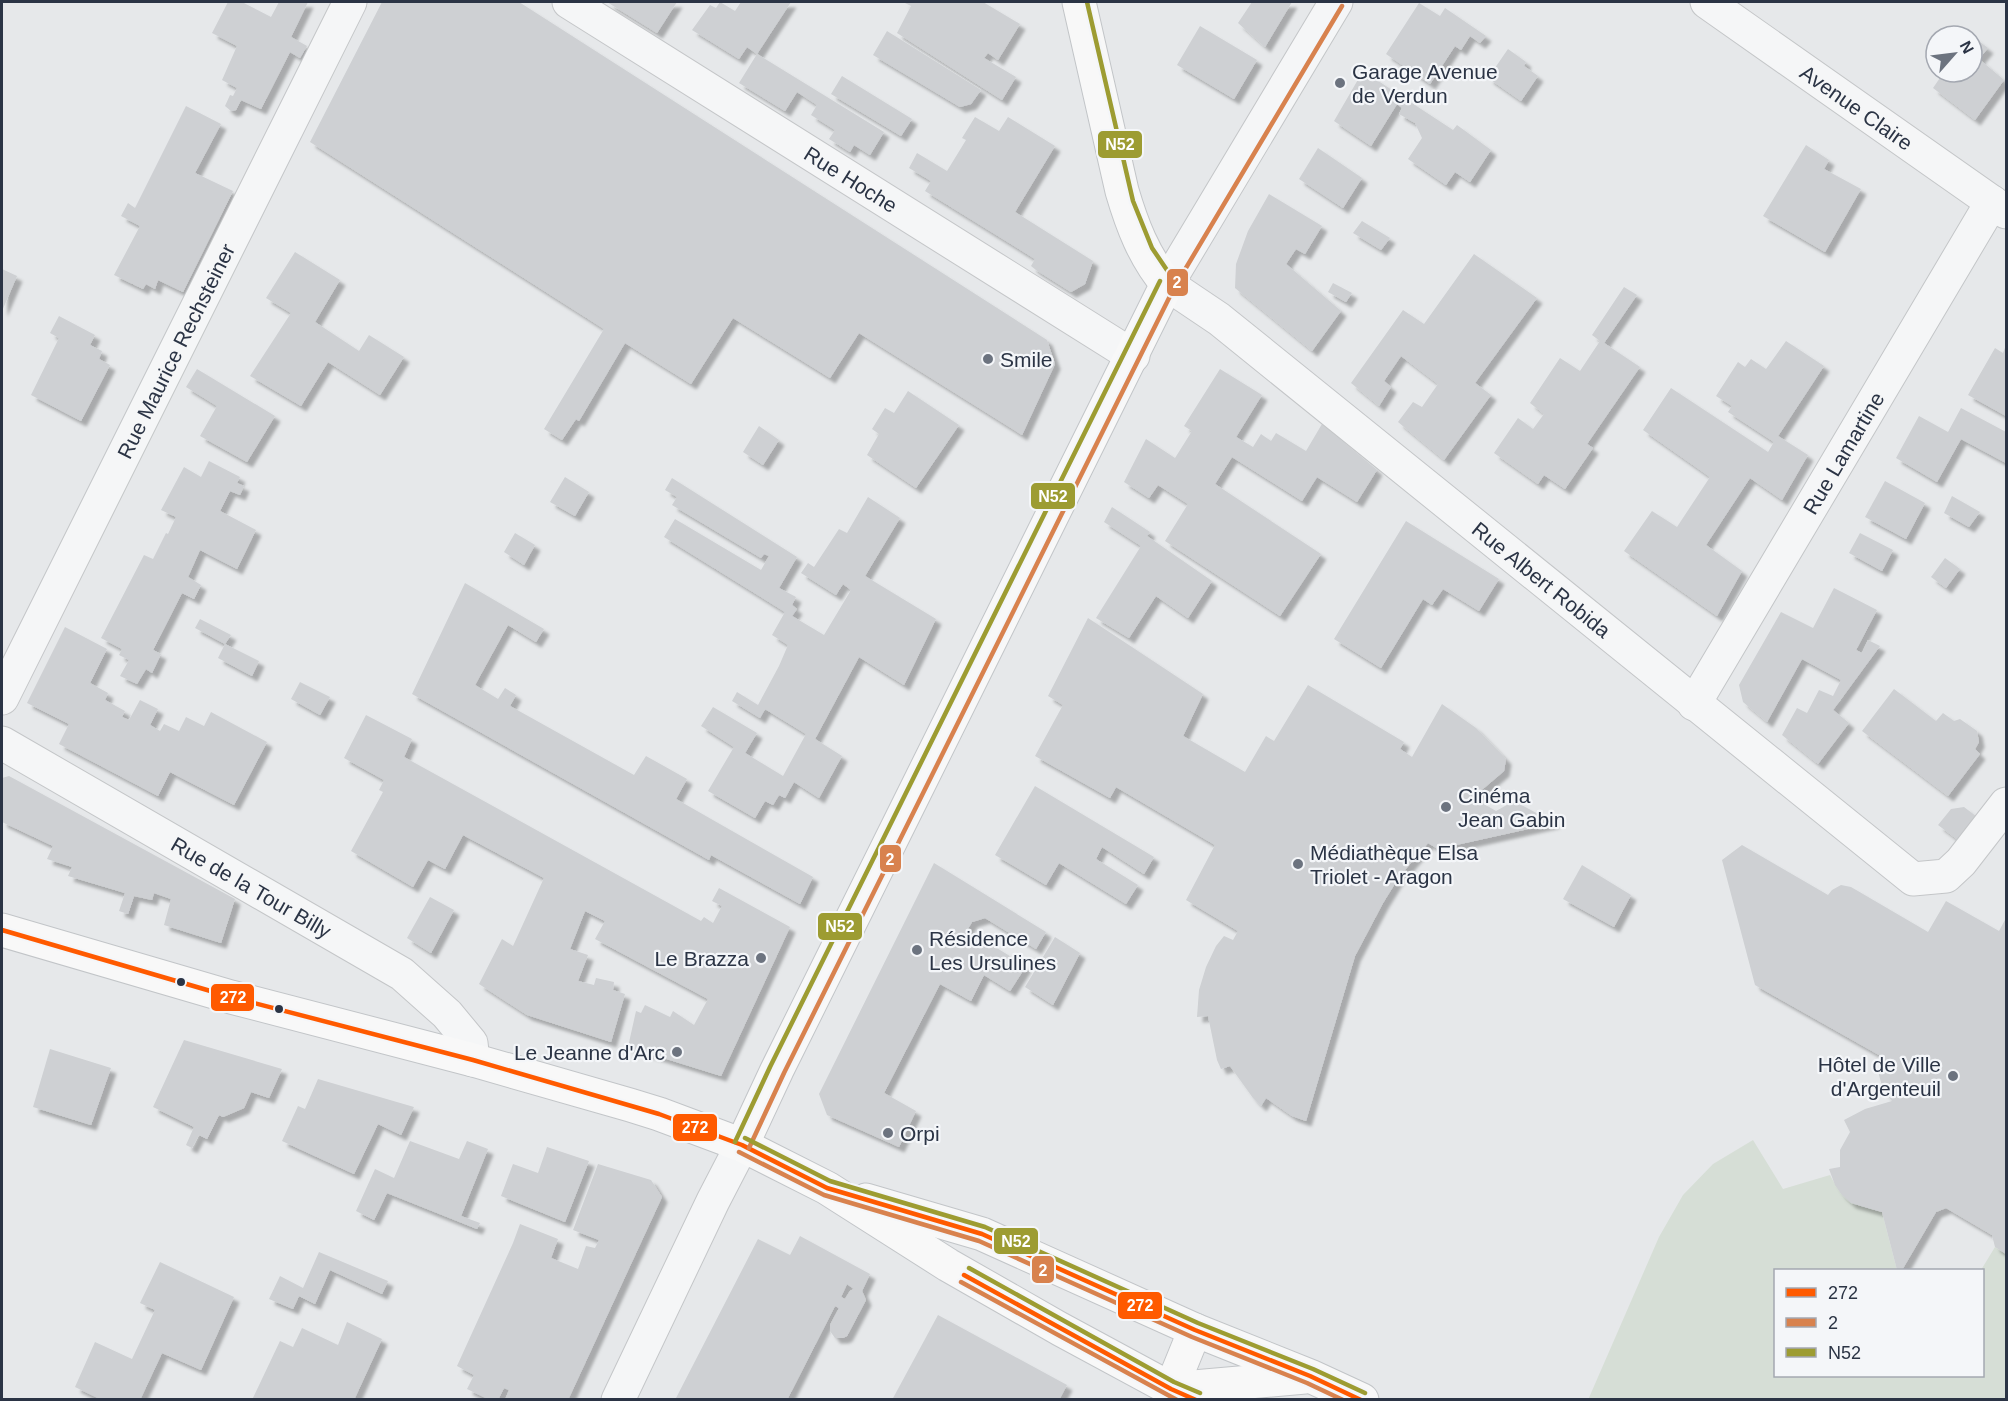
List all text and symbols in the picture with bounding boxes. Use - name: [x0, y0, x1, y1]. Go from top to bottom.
- north arrow: [1924, 24, 1984, 84]
- text: N: [1957, 38, 1977, 56]
- place label: Garage Avenue de Verdun: [1352, 60, 1498, 107]
- street label: Avenue Claire: [1796, 60, 1917, 154]
- marker: Garage Avenue de Verdun: [1333, 76, 1347, 90]
- line badge: N52: [1097, 130, 1143, 159]
- text: N52: [1105, 136, 1135, 153]
- street label: Rue Hoche: [800, 141, 902, 217]
- street label: Rue Maurice Rechsteiner: [112, 240, 239, 462]
- line badge: 2: [1166, 268, 1189, 297]
- text: 2: [1173, 274, 1182, 291]
- place label: Smile: [1000, 348, 1053, 371]
- marker: Smile: [981, 352, 995, 366]
- street label: Rue Lamartine: [1798, 388, 1888, 518]
- line badge: N52: [1030, 482, 1076, 510]
- text: N52: [1038, 488, 1068, 505]
- street label: Rue Albert Robida: [1468, 517, 1615, 642]
- place label: Cinéma Jean Gabin: [1458, 784, 1565, 831]
- marker: Cinéma Jean Gabin: [1439, 800, 1453, 814]
- street label: Rue de la Tour Billy: [167, 832, 336, 942]
- place label: Médiathèque Elsa Triolet - Aragon: [1310, 841, 1478, 888]
- line badge: 2: [879, 844, 902, 873]
- text: 2: [886, 851, 895, 868]
- marker: Médiathèque Elsa Triolet - Aragon: [1291, 857, 1305, 871]
- line badge: N52: [817, 912, 863, 941]
- text: N52: [825, 918, 855, 935]
- place label: Résidence Les Ursulines: [929, 927, 1056, 974]
- marker: Résidence Les Ursulines: [910, 943, 924, 957]
- place label: Le Brazza: [654, 947, 749, 970]
- marker: Le Brazza: [754, 951, 768, 965]
- unlabelled marker: [175, 976, 187, 988]
- line badge: 272: [210, 983, 255, 1012]
- text: 272: [220, 989, 246, 1006]
- unlabelled marker: [273, 1003, 285, 1015]
- place label: Le Jeanne d'Arc: [514, 1041, 665, 1064]
- marker: Le Jeanne d'Arc: [670, 1045, 684, 1059]
- place label: Hôtel de Ville d'Argenteuil: [1818, 1053, 1941, 1100]
- marker: Hôtel de Ville d'Argenteuil: [1946, 1069, 1960, 1083]
- line badge: 272: [672, 1113, 718, 1142]
- text: 272: [682, 1119, 708, 1136]
- place label: Orpi: [900, 1122, 940, 1145]
- marker: Orpi: [881, 1126, 895, 1140]
- line badge: N52: [993, 1227, 1039, 1255]
- text: N52: [1001, 1233, 1031, 1250]
- line badge: 2: [1031, 1255, 1055, 1284]
- text: 2: [1039, 1262, 1048, 1279]
- legend: [1774, 1269, 1984, 1377]
- text: 272: [1828, 1283, 1858, 1303]
- line badge: 272: [1117, 1291, 1163, 1320]
- text: 272: [1127, 1297, 1153, 1314]
- text: 2: [1828, 1313, 1838, 1333]
- text: N52: [1828, 1343, 1861, 1363]

